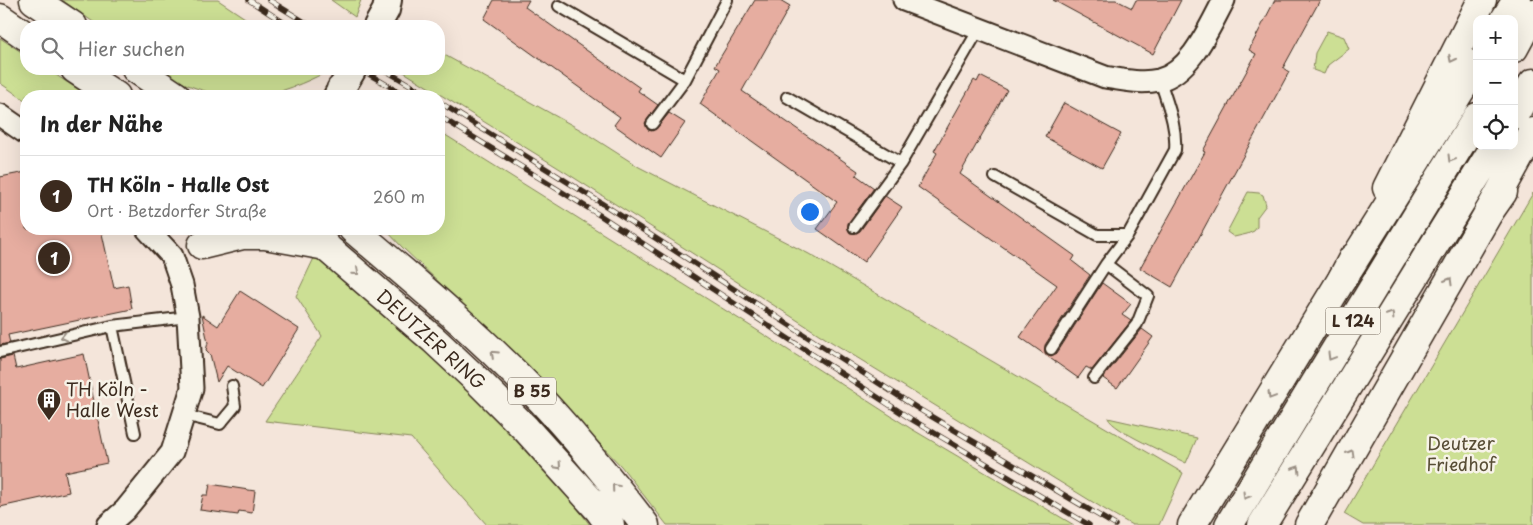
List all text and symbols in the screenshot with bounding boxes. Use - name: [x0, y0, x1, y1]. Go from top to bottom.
- map controls: [1473, 15, 1518, 150]
- button: +: [1473, 15, 1518, 60]
- search box: [20, 20, 445, 75]
- icon: search: [38, 34, 66, 62]
- text: Hier suchen: [78, 34, 185, 62]
- one-way arrow: [1448, 54, 1458, 63]
- button: −: [1473, 60, 1518, 105]
- button: locate: [1473, 105, 1518, 150]
- text: In der Nähe: [40, 107, 162, 139]
- one-way arrow: [1448, 153, 1458, 162]
- text: TH Köln - Halle Ost: [87, 170, 269, 198]
- text: 1: [52, 184, 60, 208]
- text: 260 m: [373, 184, 425, 208]
- text: Ort · Betzdorfer Straße: [87, 198, 267, 222]
- your location: [797, 199, 823, 225]
- pin: 1: [38, 239, 70, 277]
- one-way arrow: [350, 266, 359, 275]
- one-way arrow: [1443, 278, 1453, 287]
- street label: DEUTZER RING: [371, 282, 493, 396]
- road number: L 124: [1326, 308, 1380, 334]
- one-way arrow: [1385, 312, 1395, 321]
- one-way arrow: [60, 331, 69, 342]
- one-way arrow: [491, 351, 500, 360]
- one-way arrow: [1327, 352, 1337, 361]
- place label: TH Köln - Halle West: [66, 375, 159, 423]
- road number: B 55: [508, 378, 556, 404]
- building icon: TH Köln - Halle West: [36, 387, 62, 421]
- one-way arrow: [1268, 390, 1278, 399]
- park label: Deutzer Friedhof: [1426, 429, 1498, 477]
- one-way arrow: [1345, 449, 1355, 458]
- one-way arrow: [553, 460, 562, 469]
- one-way arrow: [1290, 465, 1300, 474]
- one-way arrow: [612, 483, 621, 492]
- one-way arrow: [1243, 491, 1253, 500]

